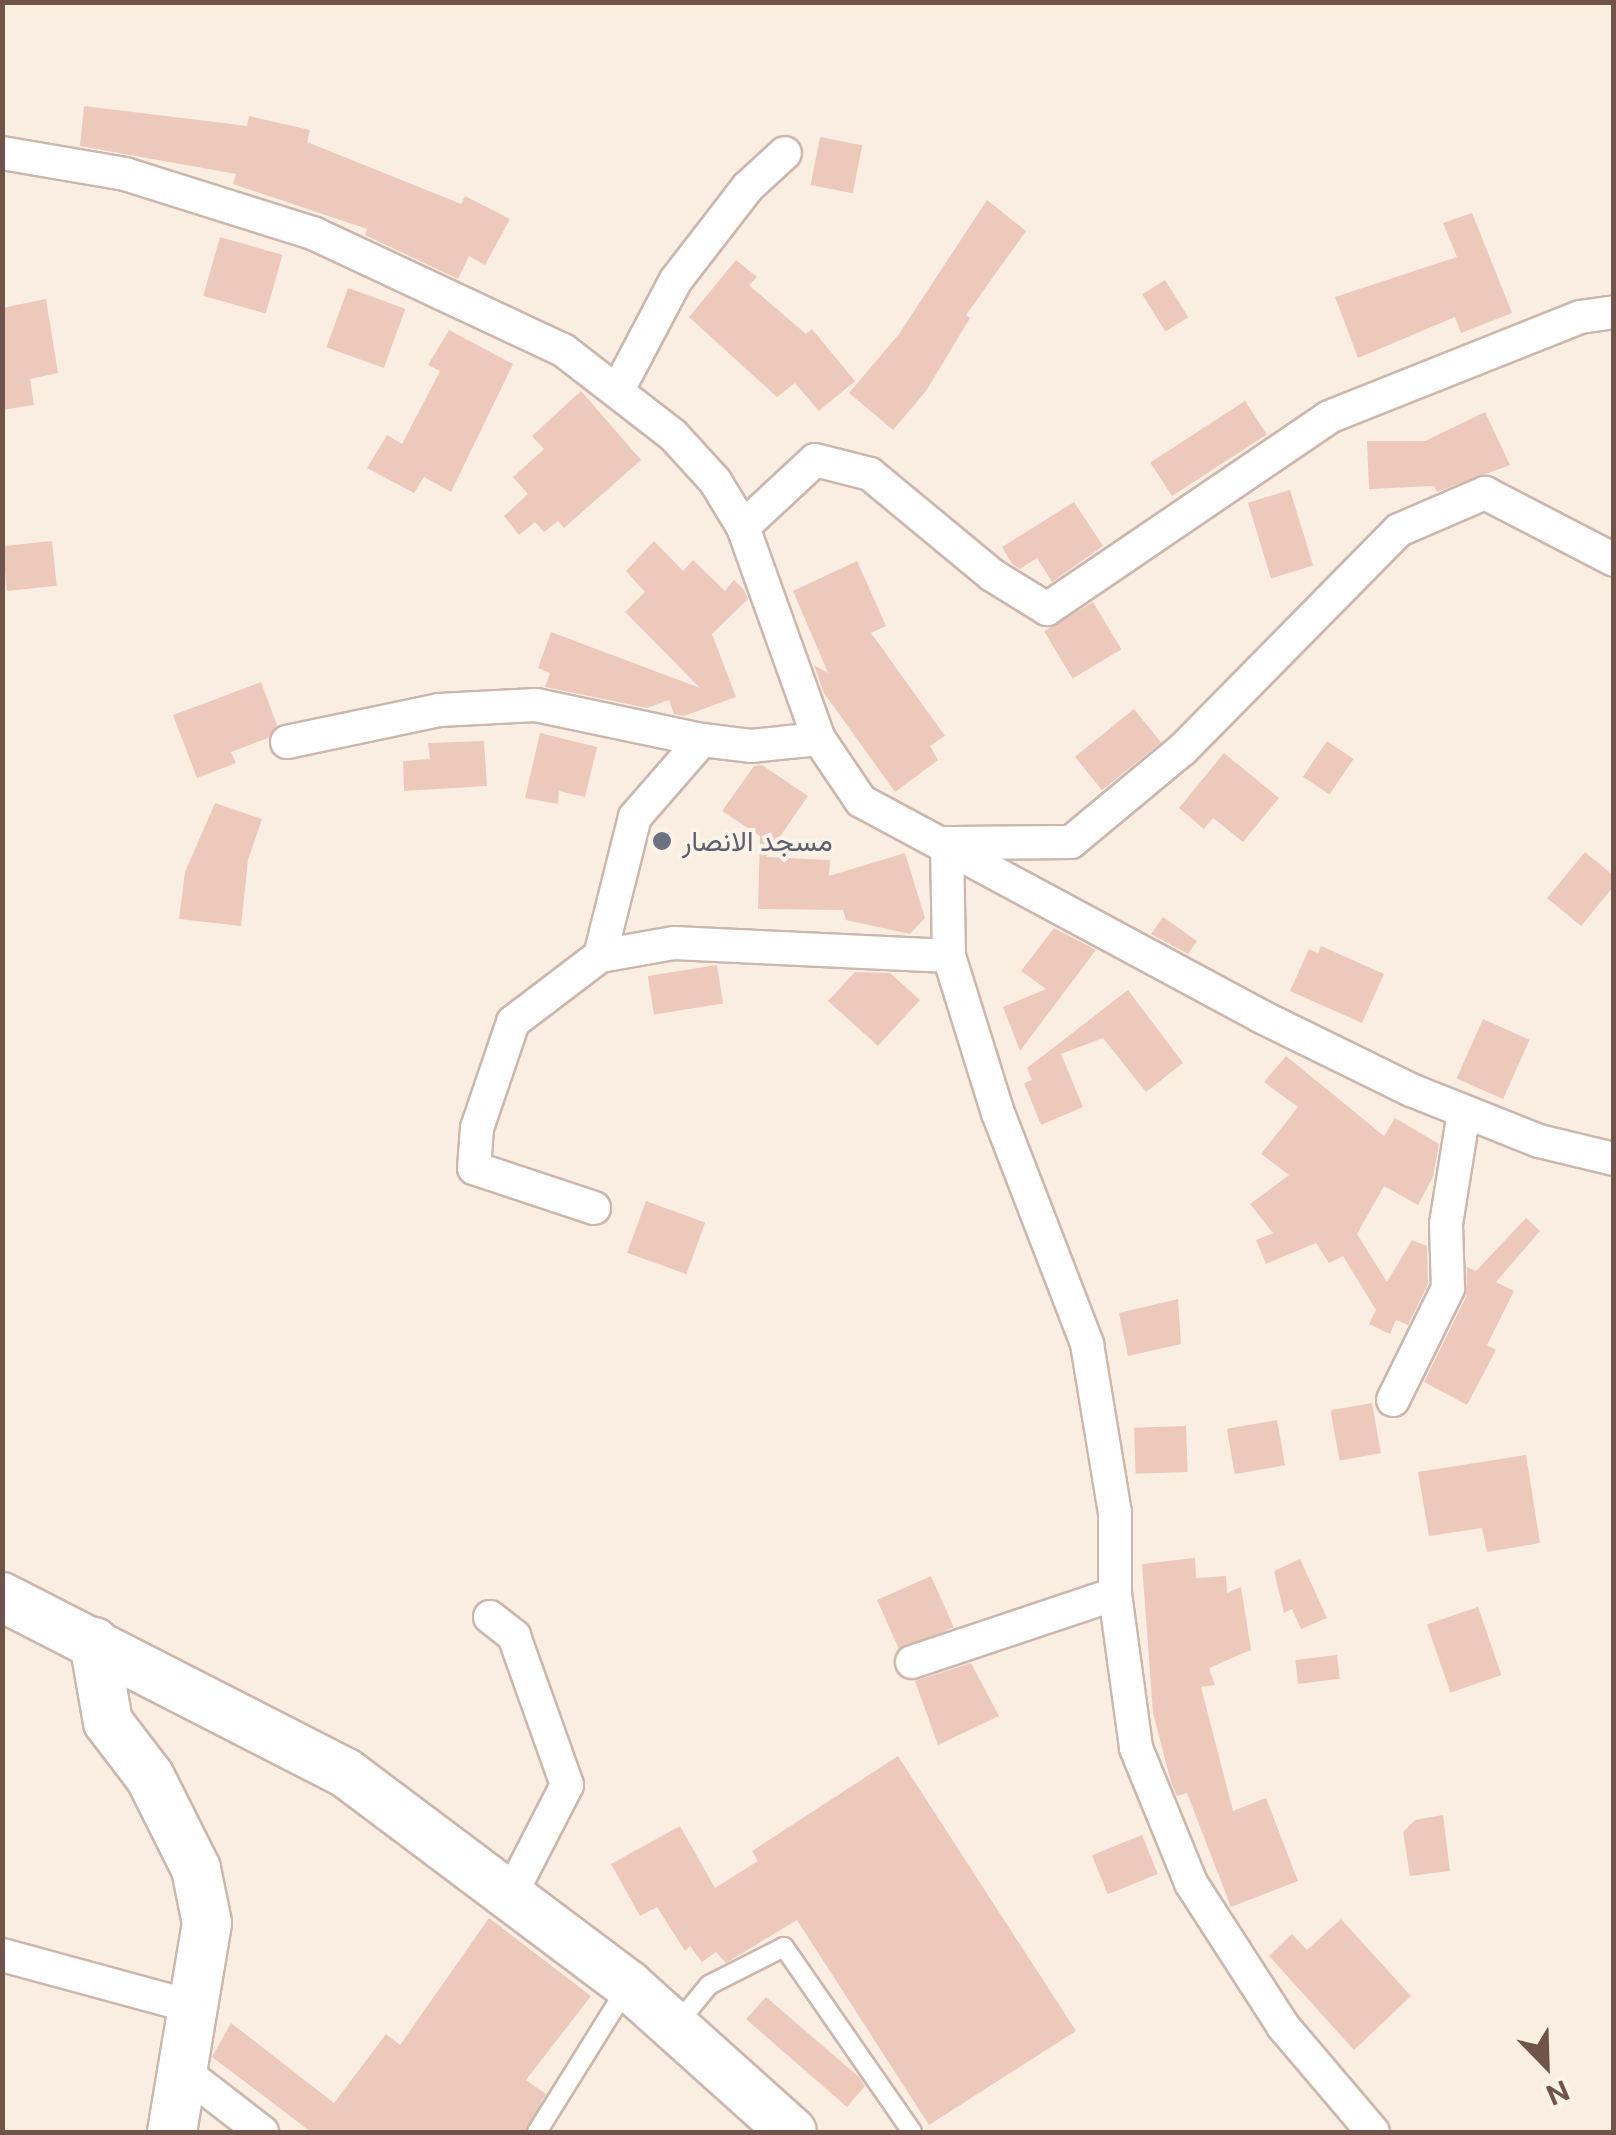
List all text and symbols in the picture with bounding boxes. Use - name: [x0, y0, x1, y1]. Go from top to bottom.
- place label: مسجد الانصار: [682, 824, 833, 858]
- marker: مسجد الانصار: [651, 830, 673, 852]
- north arrow: [1496, 2015, 1596, 2115]
- text: N: [1541, 2074, 1574, 2113]

